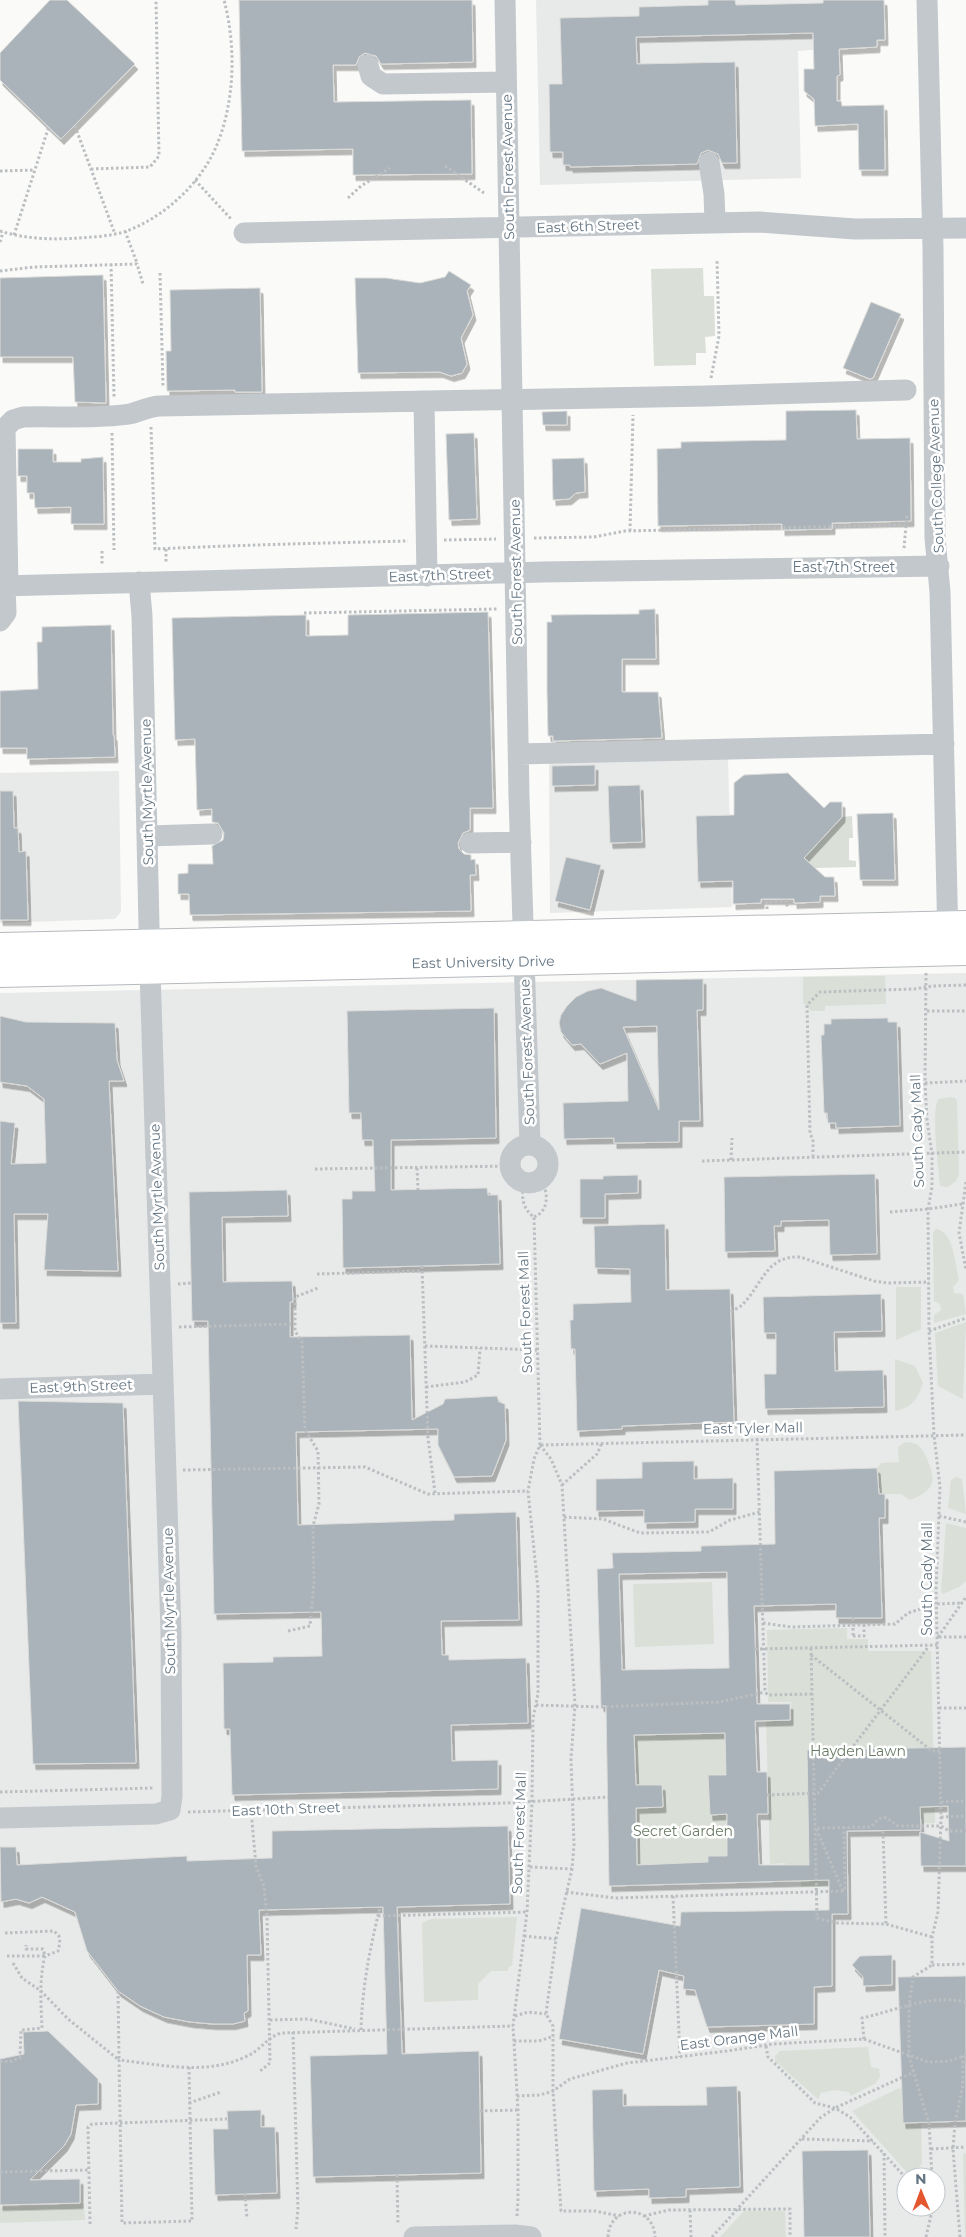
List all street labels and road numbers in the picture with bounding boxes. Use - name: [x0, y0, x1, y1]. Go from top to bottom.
- street label: South Forest Avenue: [498, 94, 518, 240]
- street label: East 6th Street: [536, 215, 640, 237]
- street label: South College Avenue: [924, 398, 948, 554]
- street label: South Forest Avenue: [506, 499, 526, 645]
- street label: East 7th Street: [793, 558, 896, 576]
- street label: East 7th Street: [388, 564, 492, 586]
- street label: South Myrtle Avenue: [137, 718, 157, 866]
- street label: East University Drive: [411, 952, 555, 972]
- street label: South Forest Avenue: [515, 979, 539, 1125]
- street label: South Cady Mall: [906, 1074, 928, 1188]
- street label: South Myrtle Avenue: [145, 1123, 169, 1271]
- street label: South Forest Mall: [514, 1251, 536, 1373]
- street label: East 9th Street: [29, 1375, 133, 1397]
- street label: East Tyler Mall: [703, 1418, 803, 1438]
- street label: South Cady Mall: [918, 1522, 936, 1636]
- street label: South Myrtle Avenue: [159, 1527, 179, 1675]
- street label: South Forest Mall: [508, 1772, 530, 1894]
- street label: East 10th Street: [231, 1798, 341, 1820]
- street label: East Orange Mall: [679, 2022, 799, 2054]

